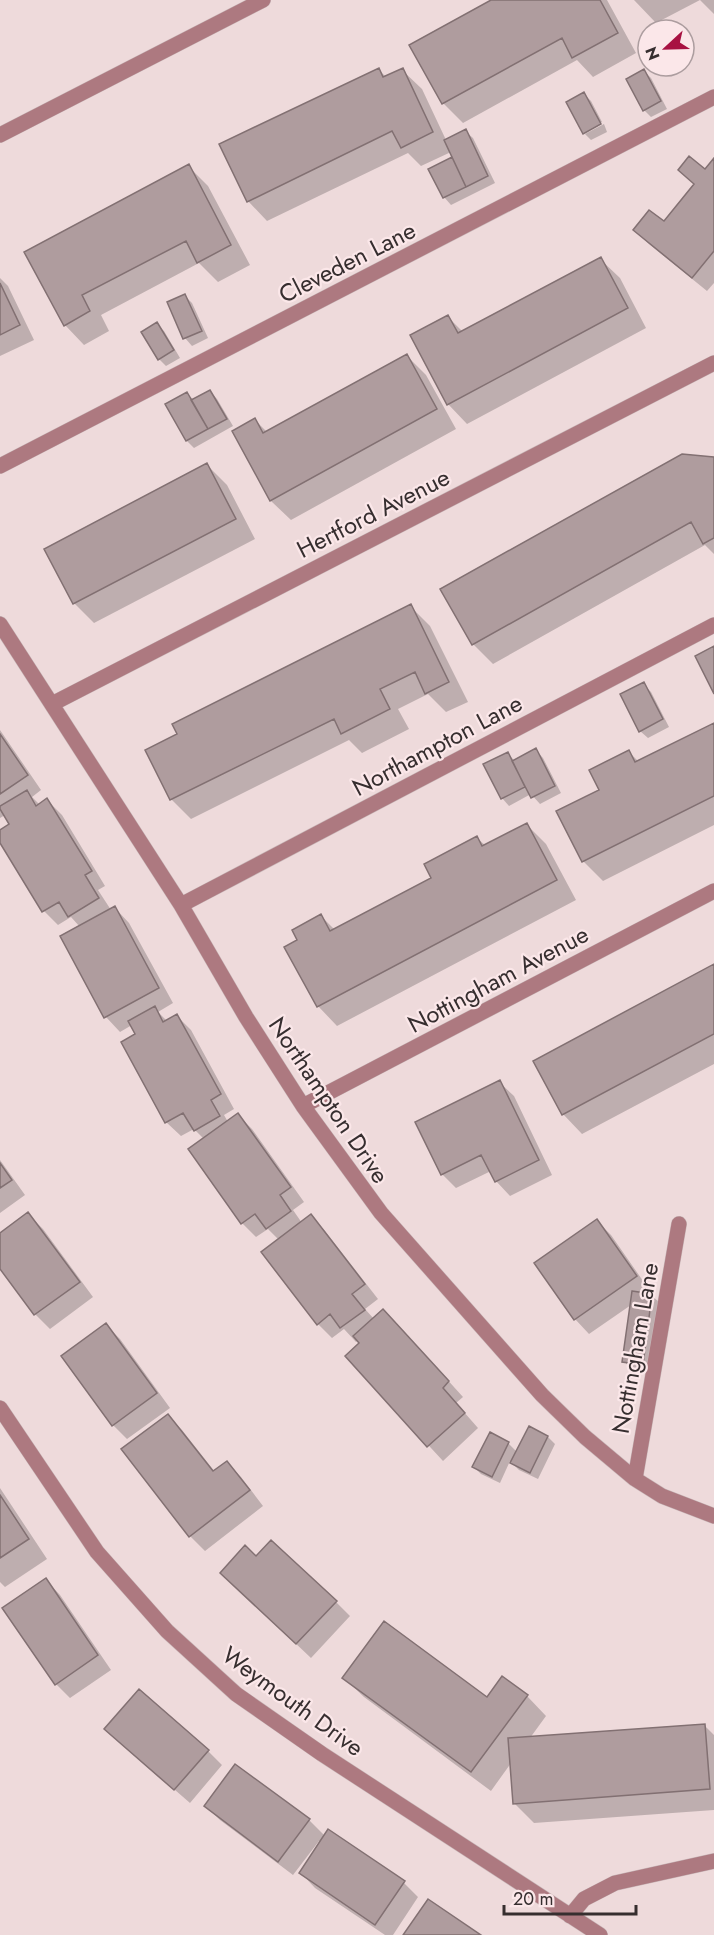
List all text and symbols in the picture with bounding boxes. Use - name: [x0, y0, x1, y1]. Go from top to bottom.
- north arrow: [636, 18, 696, 78]
- text: N: [640, 43, 666, 64]
- street label: Cleveden Lane: [272, 212, 422, 312]
- street label: Hertford Avenue: [290, 459, 456, 567]
- street label: Northampton Lane: [346, 685, 528, 805]
- street label: Nottingham Avenue: [401, 916, 595, 1042]
- street label: Northampton Drive: [260, 1010, 398, 1190]
- street label: Nottingham Lane: [603, 1260, 667, 1436]
- street label: Weymouth Drive: [215, 1638, 371, 1764]
- scale bar: [504, 1878, 636, 1916]
- text: 20 m: [513, 1886, 553, 1912]

